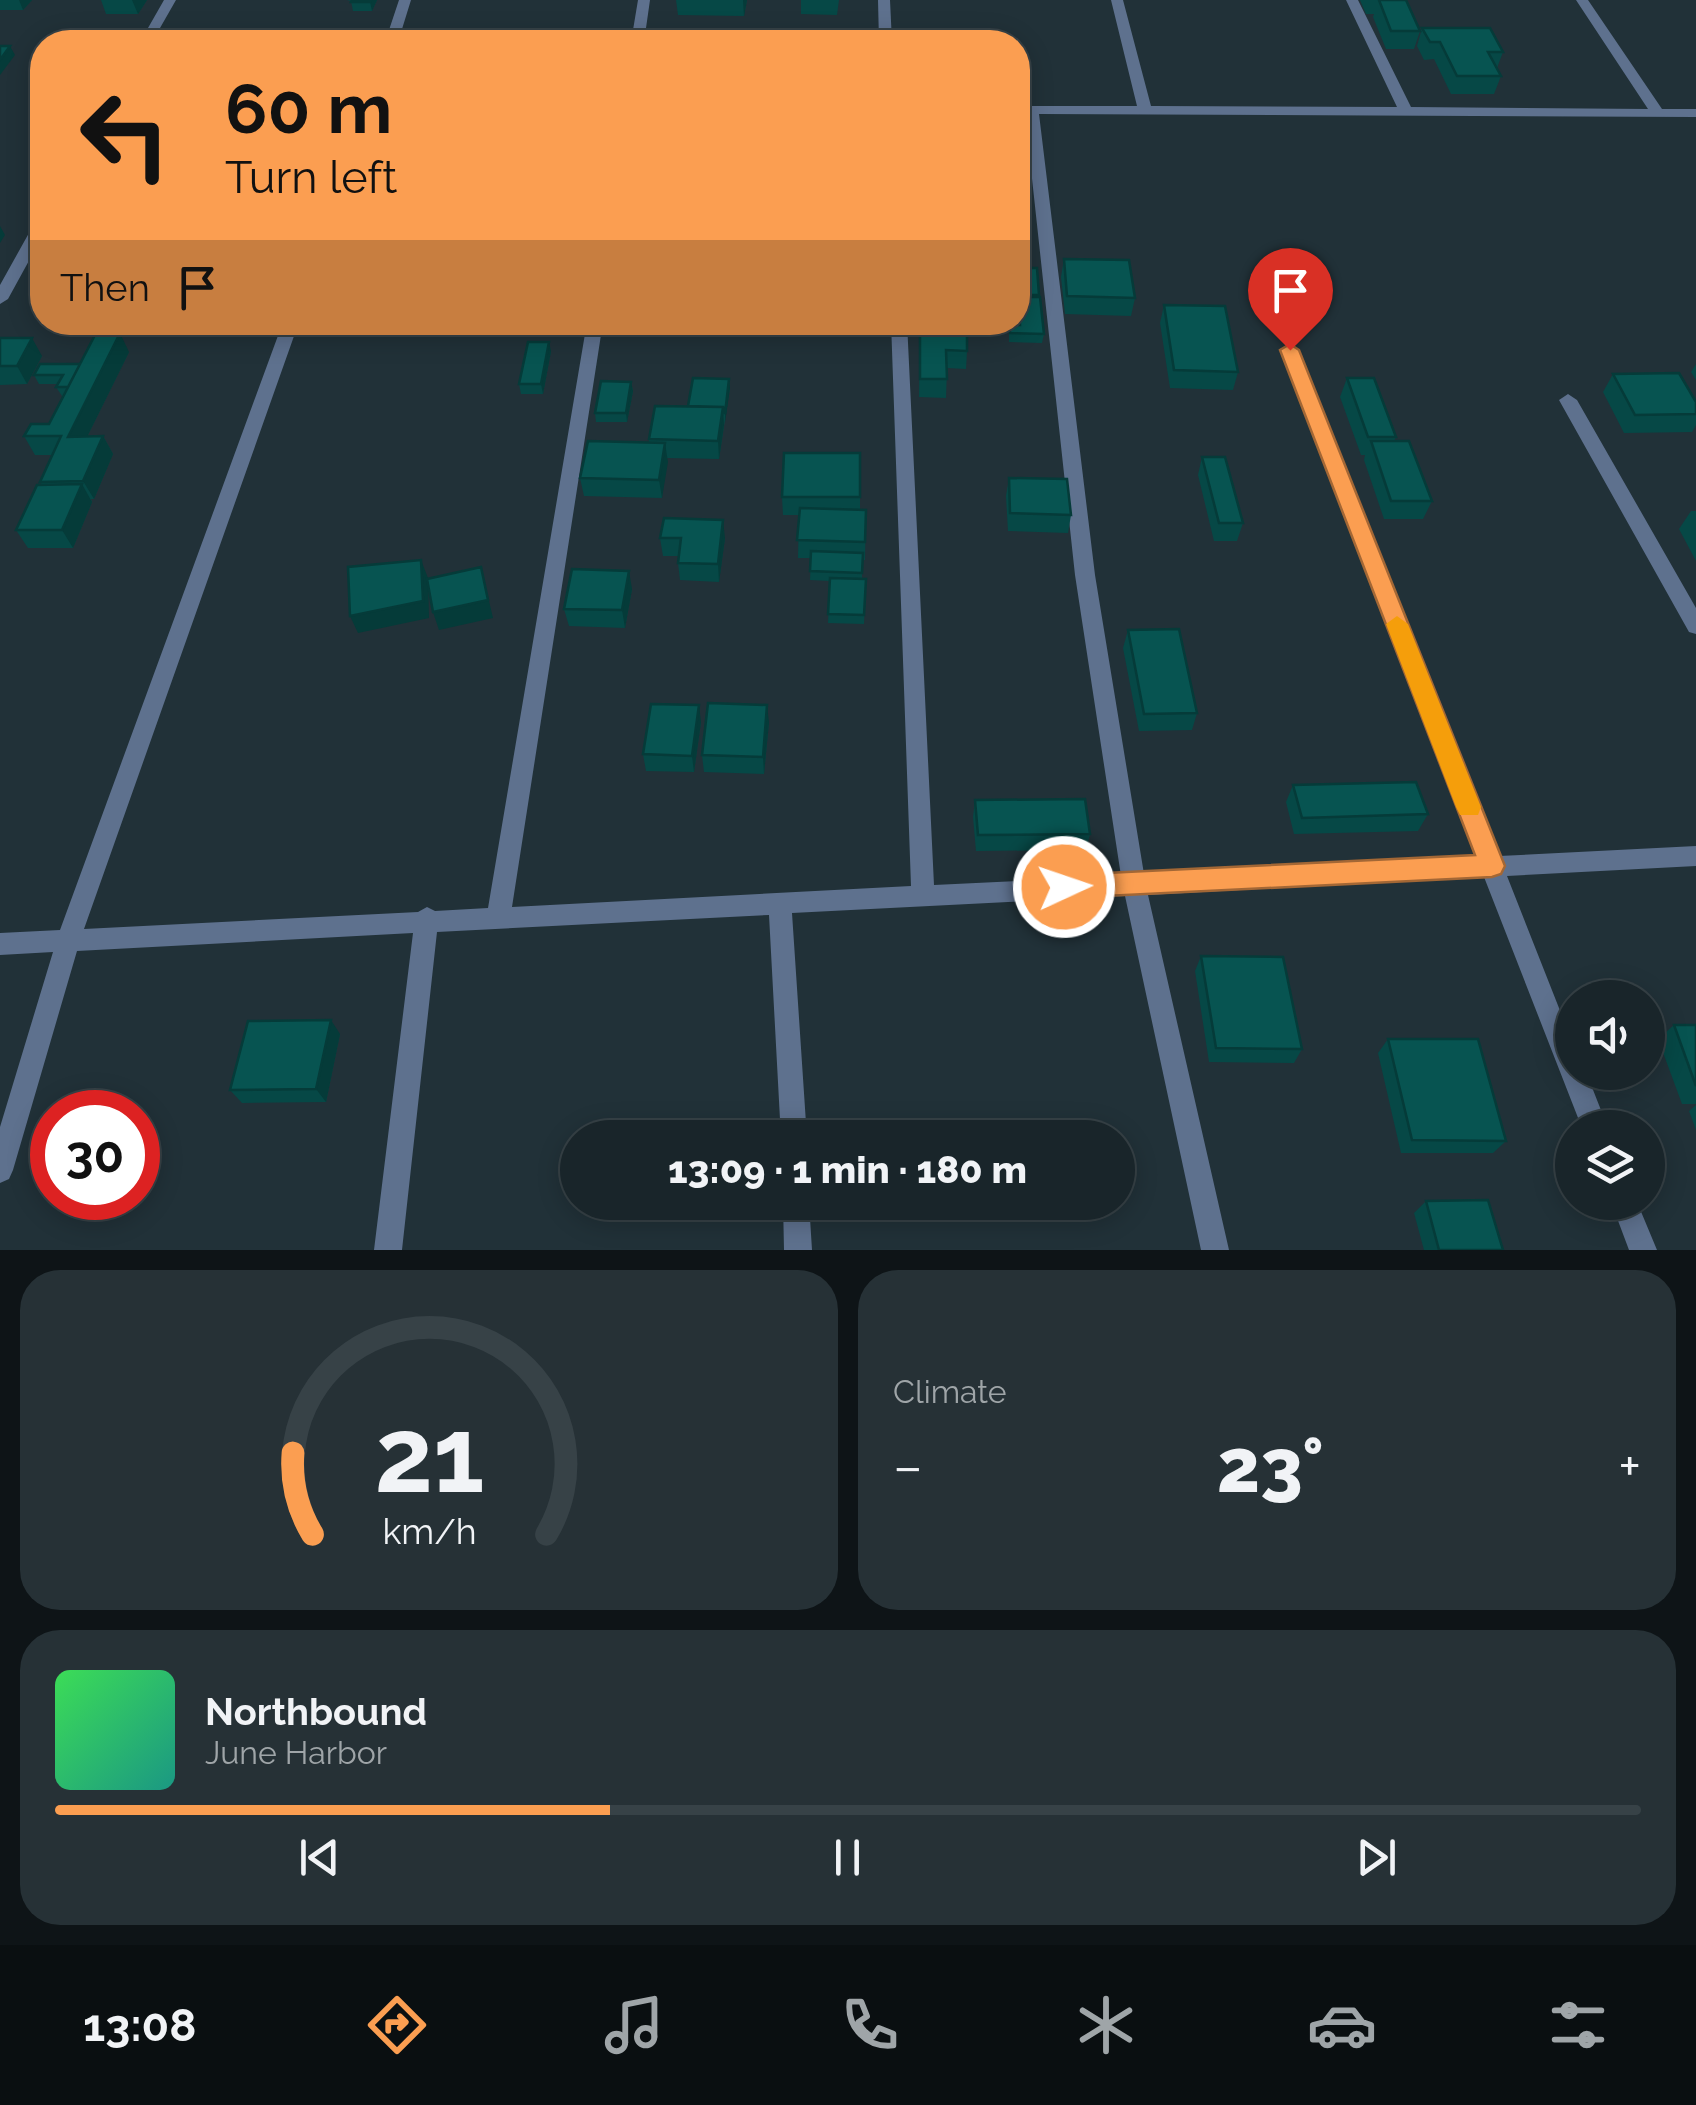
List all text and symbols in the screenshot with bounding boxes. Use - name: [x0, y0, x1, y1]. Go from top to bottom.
- text: 60 m: [225, 67, 392, 149]
- icon: left: [60, 70, 190, 200]
- text: Turn left: [225, 151, 397, 204]
- pin: [1248, 248, 1333, 351]
- icon: arrive: [170, 260, 225, 315]
- icon: arrive: [1263, 263, 1318, 318]
- text: Then: [60, 265, 150, 310]
- position arrow: [1012, 835, 1116, 939]
- map controls: [1555, 980, 1665, 1220]
- button: sound: [1555, 980, 1665, 1090]
- speed limit sign: 30: [30, 1090, 160, 1220]
- button: layers: [1555, 1110, 1665, 1220]
- text: 13:09 · 1 min · 180 m: [668, 1147, 1027, 1192]
- text: Climate: [893, 1373, 1007, 1410]
- text: 21: [374, 1394, 484, 1516]
- text: 23°: [1217, 1421, 1324, 1510]
- text: −: [893, 1434, 923, 1499]
- text: +: [1618, 1434, 1641, 1499]
- text: km/h: [382, 1510, 476, 1552]
- text: Northbound: [205, 1689, 427, 1734]
- text: June Harbor: [205, 1734, 387, 1771]
- icon: previous: [292, 1830, 347, 1885]
- icon: pause: [820, 1830, 875, 1885]
- icon: next: [1349, 1830, 1404, 1885]
- icon: directions: [362, 1990, 432, 2060]
- icon: music: [599, 1990, 669, 2060]
- icon: phone: [835, 1990, 905, 2060]
- icon: climate: [1071, 1990, 1141, 2060]
- icon: car: [1307, 1990, 1377, 2060]
- icon: filters: [1543, 1990, 1613, 2060]
- text: 13:08: [83, 1999, 196, 2052]

